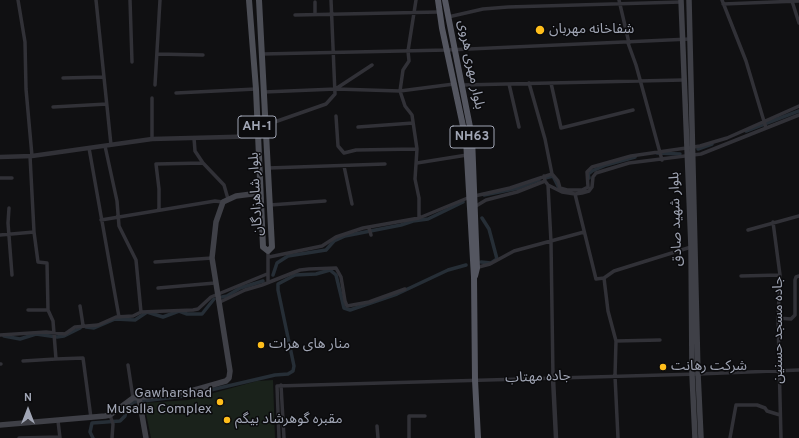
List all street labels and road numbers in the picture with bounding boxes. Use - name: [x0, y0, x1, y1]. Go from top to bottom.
- street label: بلوار مهری هروی: [453, 19, 487, 111]
- road number: AH-1: [238, 116, 276, 138]
- road number: NH63: [450, 126, 494, 148]
- street label: بلوار شاهزادگان: [246, 152, 268, 236]
- street label: بلوار شهید صادق: [667, 171, 687, 267]
- street label: جاده مسجد حسنین: [771, 276, 787, 384]
- street label: جاده مهتاب: [505, 368, 571, 388]

